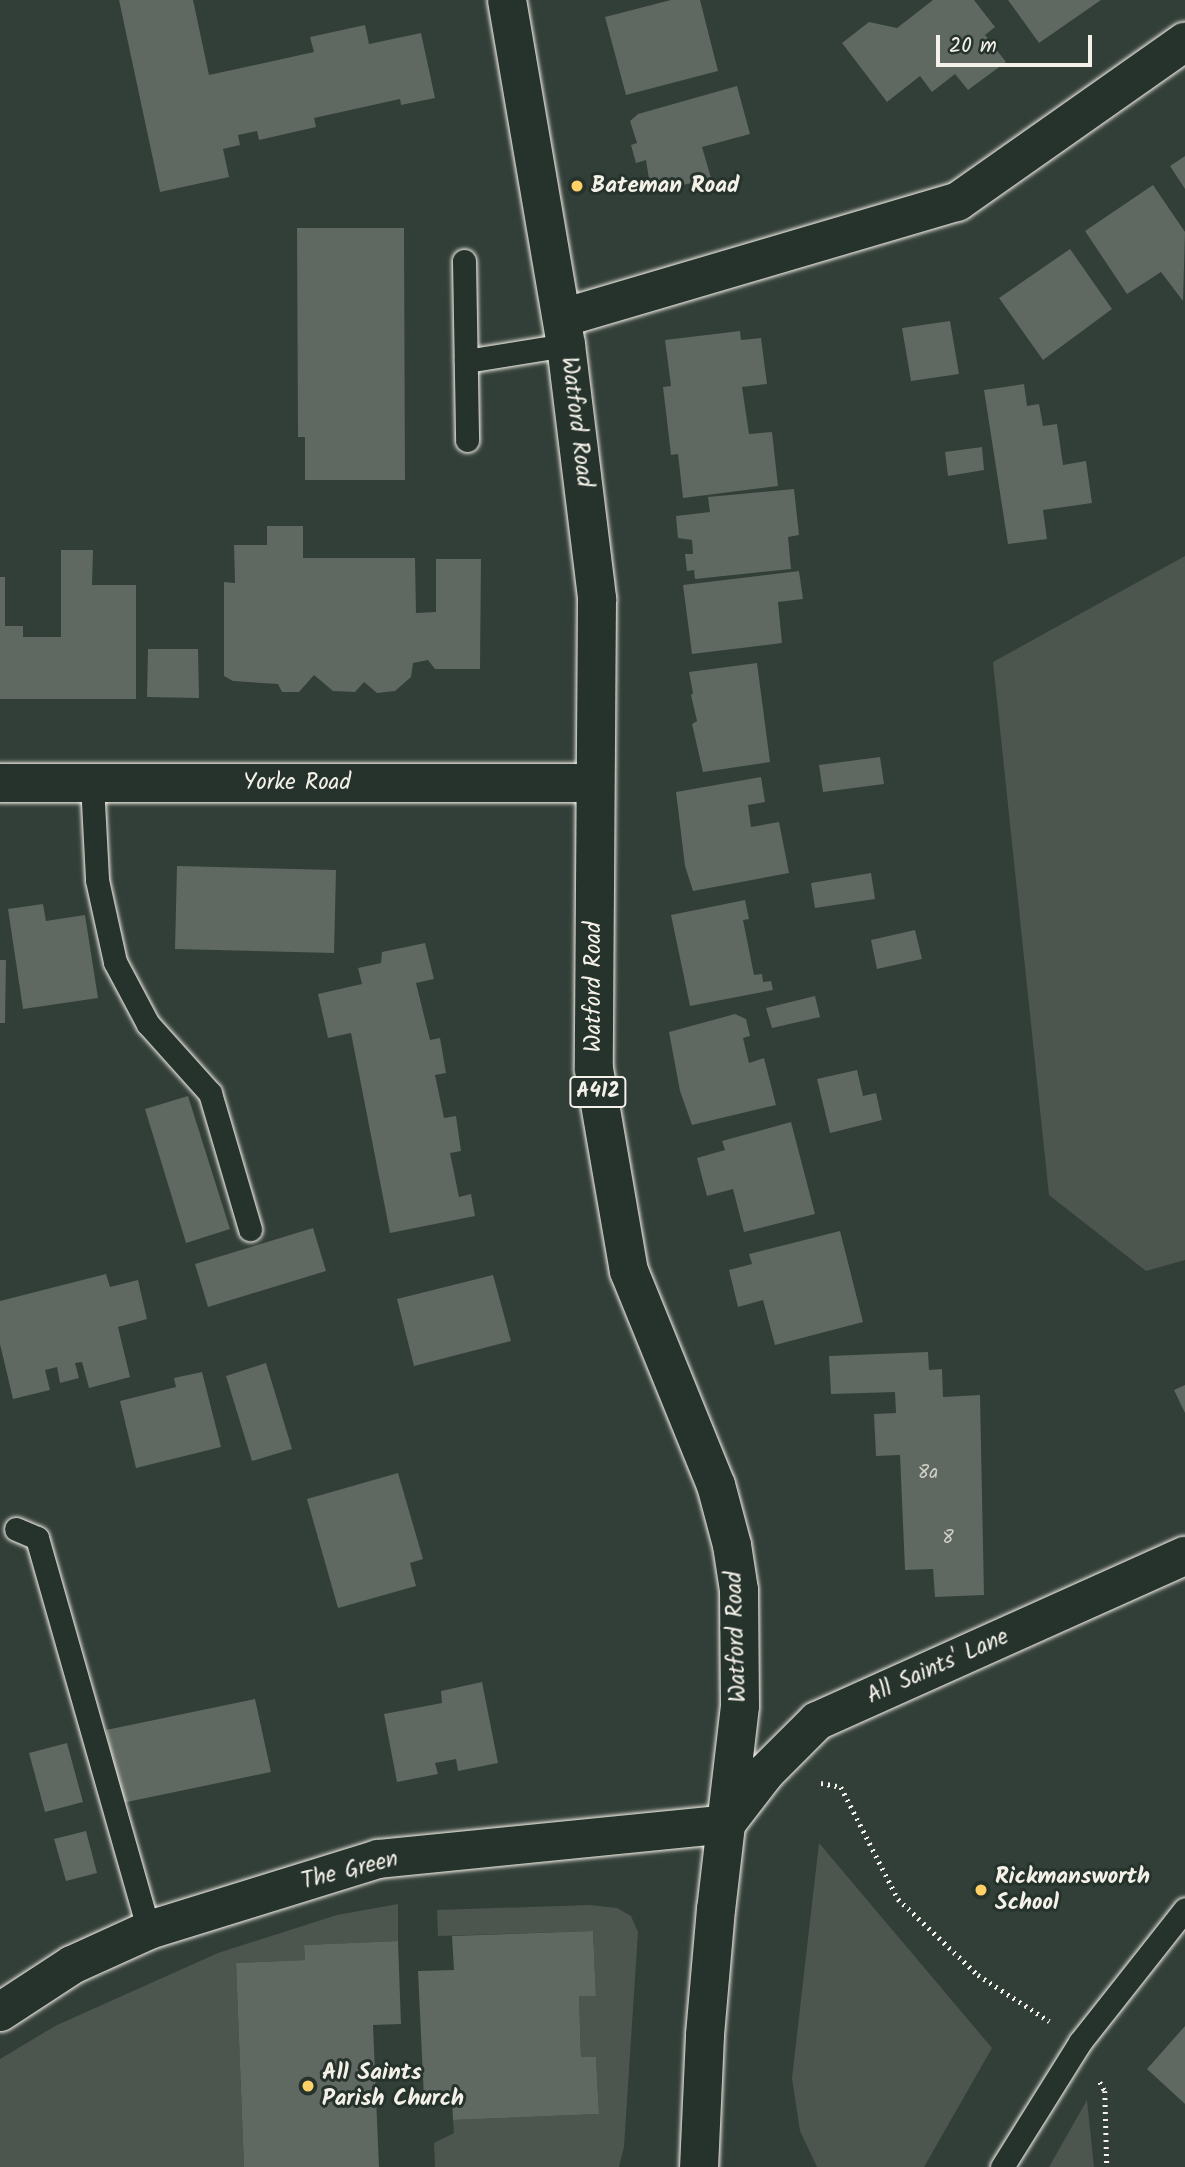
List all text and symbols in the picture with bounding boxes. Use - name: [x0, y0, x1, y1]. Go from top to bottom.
- scale bar: [940, 21, 1096, 65]
- text: 20 m: [949, 30, 997, 63]
- place label: Bateman Road: [591, 172, 739, 200]
- marker: Bateman Road: [569, 178, 585, 194]
- street label: Watford Road: [554, 355, 598, 489]
- street label: Yorke Road: [243, 769, 351, 797]
- street label: Watford Road: [580, 921, 608, 1053]
- road number: A412: [568, 1074, 628, 1110]
- house number: 8a: [918, 1463, 938, 1485]
- house number: 8: [942, 1528, 954, 1550]
- street label: Watford Road: [721, 1571, 753, 1703]
- street label: All Saints' Lane: [863, 1623, 1013, 1711]
- street label: The Green: [299, 1846, 401, 1896]
- place label: Rickmansworth School: [995, 1863, 1150, 1917]
- marker: Rickmansworth School: [973, 1882, 989, 1898]
- place label: All Saints Parish Church: [322, 2059, 464, 2113]
- marker: All Saints Parish Church: [300, 2078, 316, 2094]

